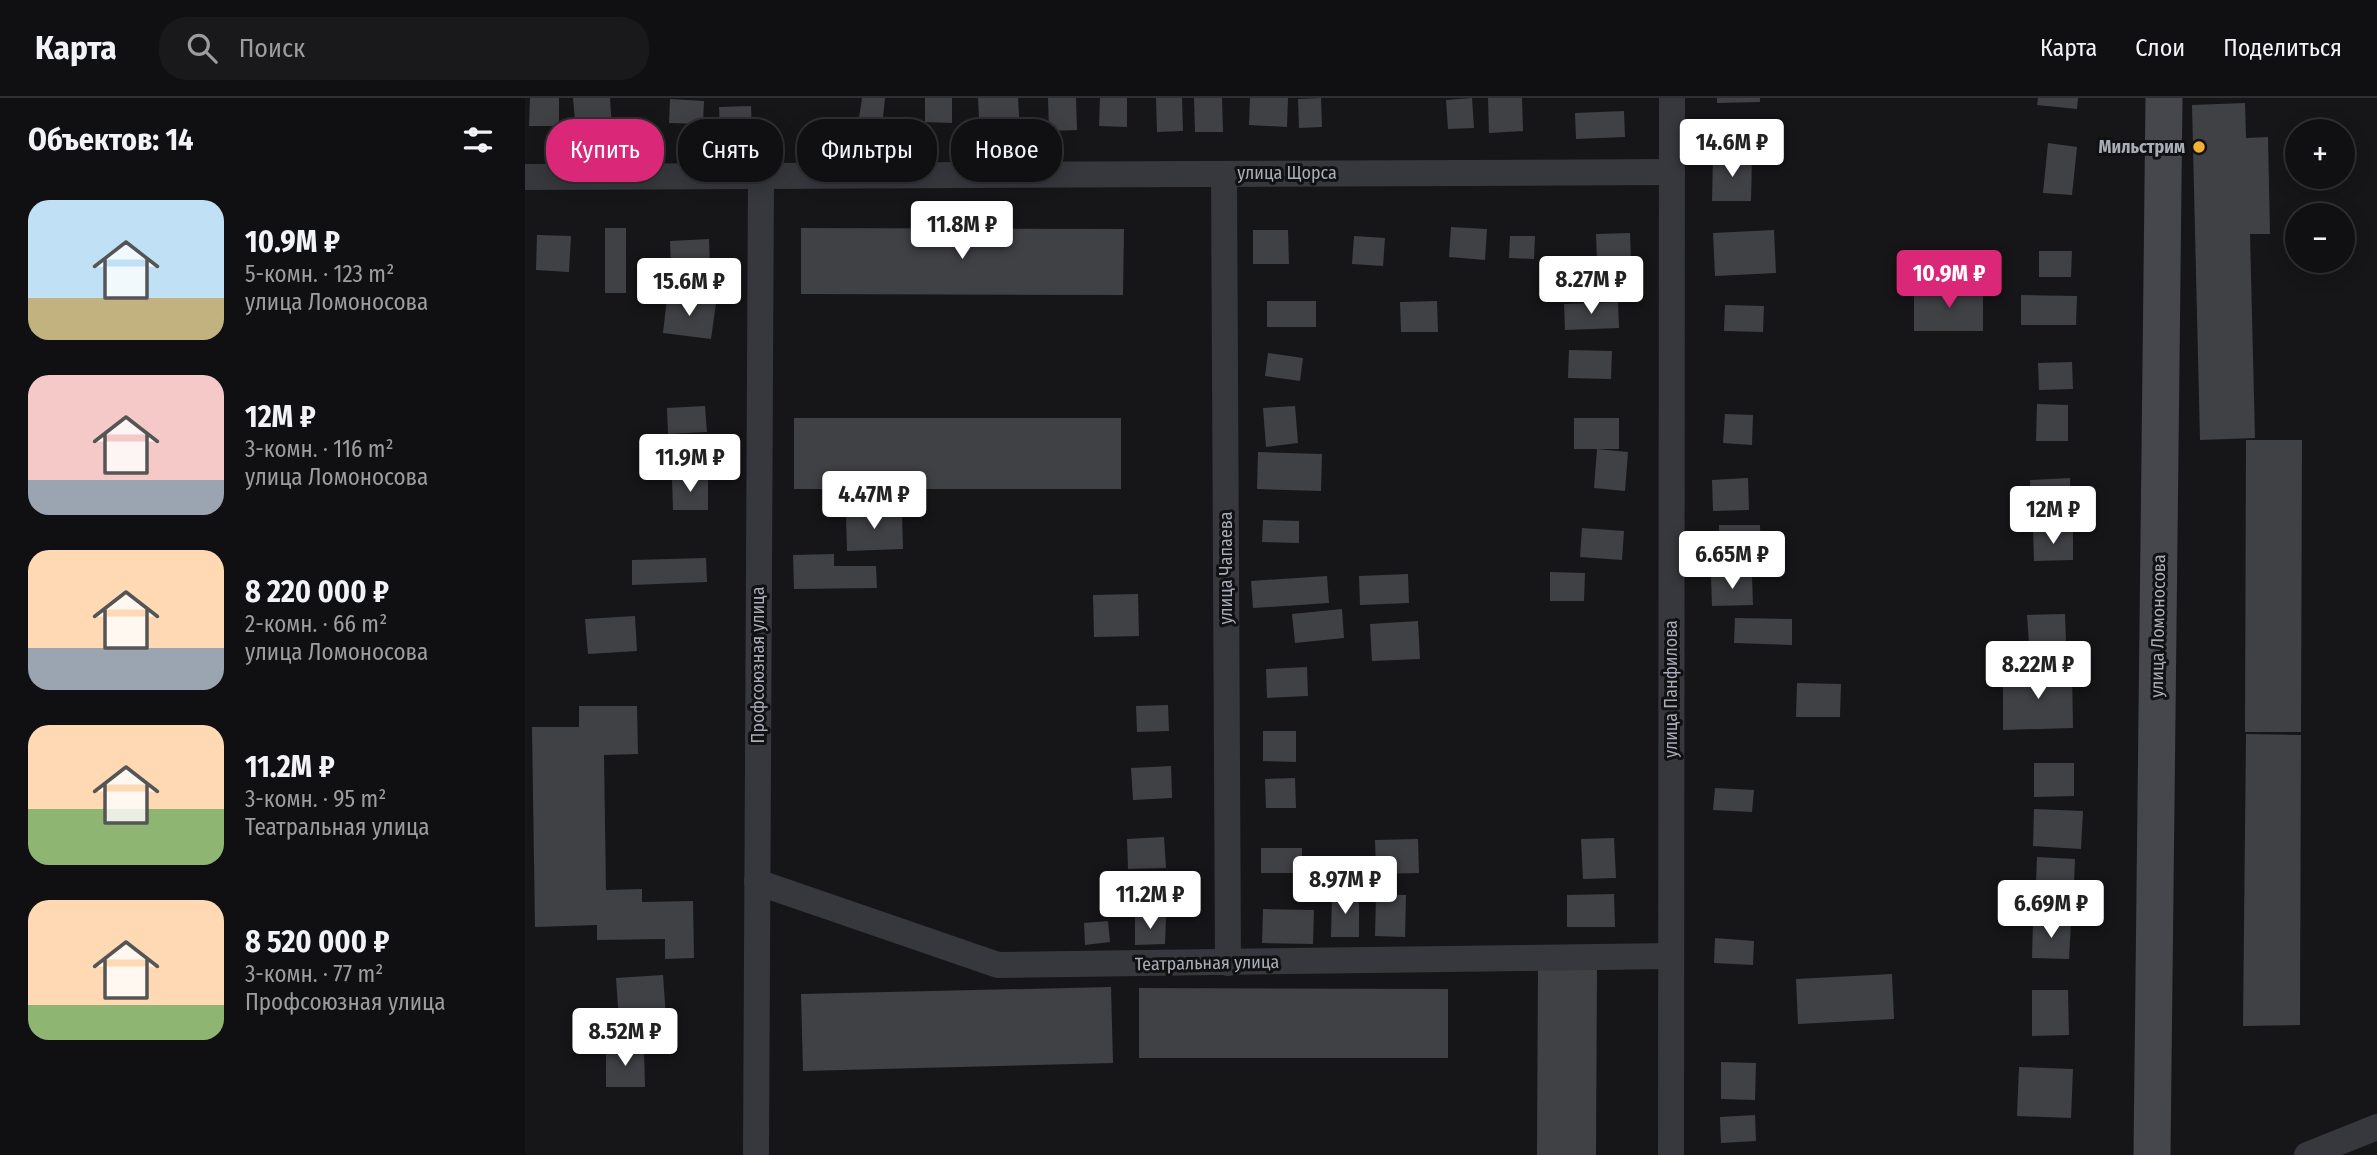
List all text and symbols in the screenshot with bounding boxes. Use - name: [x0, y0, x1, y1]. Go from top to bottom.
- search box: [159, 17, 649, 80]
- text: Карта: [35, 28, 117, 68]
- icon: search: [183, 29, 221, 67]
- text: Поиск: [239, 33, 305, 64]
- text: Карта: [2040, 34, 2097, 62]
- text: Слои: [2135, 34, 2185, 62]
- text: Поделиться: [2223, 34, 2342, 62]
- chip: Купить: [546, 119, 664, 182]
- chip: Снять: [678, 119, 783, 182]
- chip: Фильтры: [797, 119, 937, 182]
- chip: Новое: [951, 119, 1062, 182]
- map controls: [2285, 119, 2355, 273]
- button: +: [2285, 119, 2355, 189]
- pin: 14.6M ₽: [1667, 120, 1797, 179]
- icon: filters: [459, 121, 497, 159]
- text: Объектов: 14: [28, 122, 194, 158]
- text: 14.6M ₽: [1696, 128, 1768, 156]
- place label: Мильстрим: [2099, 136, 2185, 158]
- marker: Мильстрим: [2191, 139, 2207, 155]
- street label: улица Щорса: [1237, 162, 1337, 184]
- pin: 11.8M ₽: [897, 202, 1027, 261]
- button: −: [2285, 203, 2355, 273]
- text: 11.8M ₽: [927, 210, 997, 238]
- text: 10.9M ₽: [245, 224, 340, 260]
- icon: home: [84, 228, 168, 312]
- pin: 10.9M ₽: [1884, 250, 2014, 310]
- pin: 8.27M ₽: [1526, 256, 1656, 316]
- pin: 15.6M ₽: [624, 258, 754, 318]
- text: 10.9M ₽: [1913, 259, 1985, 287]
- text: 5-комн. · 123 m²: [245, 260, 394, 288]
- text: 8.27M ₽: [1555, 265, 1627, 293]
- text: 15.6M ₽: [653, 267, 725, 295]
- text: улица Ломоносова: [245, 288, 428, 316]
- text: 12M ₽: [245, 399, 316, 435]
- icon: home: [84, 403, 168, 487]
- pin: 11.9M ₽: [625, 434, 755, 494]
- text: 3-комн. · 116 m²: [245, 435, 394, 463]
- text: 11.9M ₽: [655, 443, 725, 471]
- text: улица Ломоносова: [245, 463, 428, 491]
- pin: 4.47M ₽: [809, 472, 939, 531]
- text: 4.47M ₽: [838, 480, 910, 508]
- pin: 12M ₽: [2004, 486, 2102, 546]
- text: 12M ₽: [2026, 495, 2080, 523]
- street label: улица Чапаева: [1215, 511, 1237, 624]
- pin: 6.65M ₽: [1667, 532, 1797, 591]
- text: 6.65M ₽: [1695, 540, 1769, 568]
- street label: улица Ломоносова: [2146, 554, 2170, 698]
- text: 8 220 000 ₽: [245, 574, 389, 610]
- icon: home: [84, 578, 168, 662]
- street label: Профсоюзная улица: [747, 586, 769, 743]
- text: 2-комн. · 66 m²: [245, 610, 387, 638]
- street label: улица Панфилова: [1660, 620, 1682, 758]
- text: улица Ломоносова: [245, 638, 428, 666]
- pin: 8.22M ₽: [1973, 642, 2103, 701]
- text: 8.22M ₽: [2002, 650, 2074, 678]
- text: 11.2M ₽: [245, 749, 335, 785]
- icon: home: [84, 753, 168, 837]
- text: 3-комн. · 95 m²: [245, 785, 386, 813]
- text: Театральная улица: [245, 813, 429, 841]
- pin: 8.97M ₽: [1280, 856, 1410, 916]
- text: 8.97M ₽: [1309, 865, 1381, 893]
- pin: 11.2M ₽: [1085, 872, 1215, 931]
- text: 11.2M ₽: [1116, 880, 1184, 908]
- pin: 6.69M ₽: [1986, 880, 2116, 940]
- text: 6.69M ₽: [2014, 889, 2088, 917]
- text: 8 520 000 ₽: [245, 924, 390, 960]
- icon: home: [84, 928, 168, 1012]
- street label: Театральная улица: [1135, 951, 1280, 975]
- text: 3-комн. · 77 m²: [245, 960, 383, 988]
- text: Профсоюзная улица: [245, 988, 446, 1016]
- pin: 8.52M ₽: [560, 1009, 690, 1068]
- text: 8.52M ₽: [588, 1017, 662, 1045]

